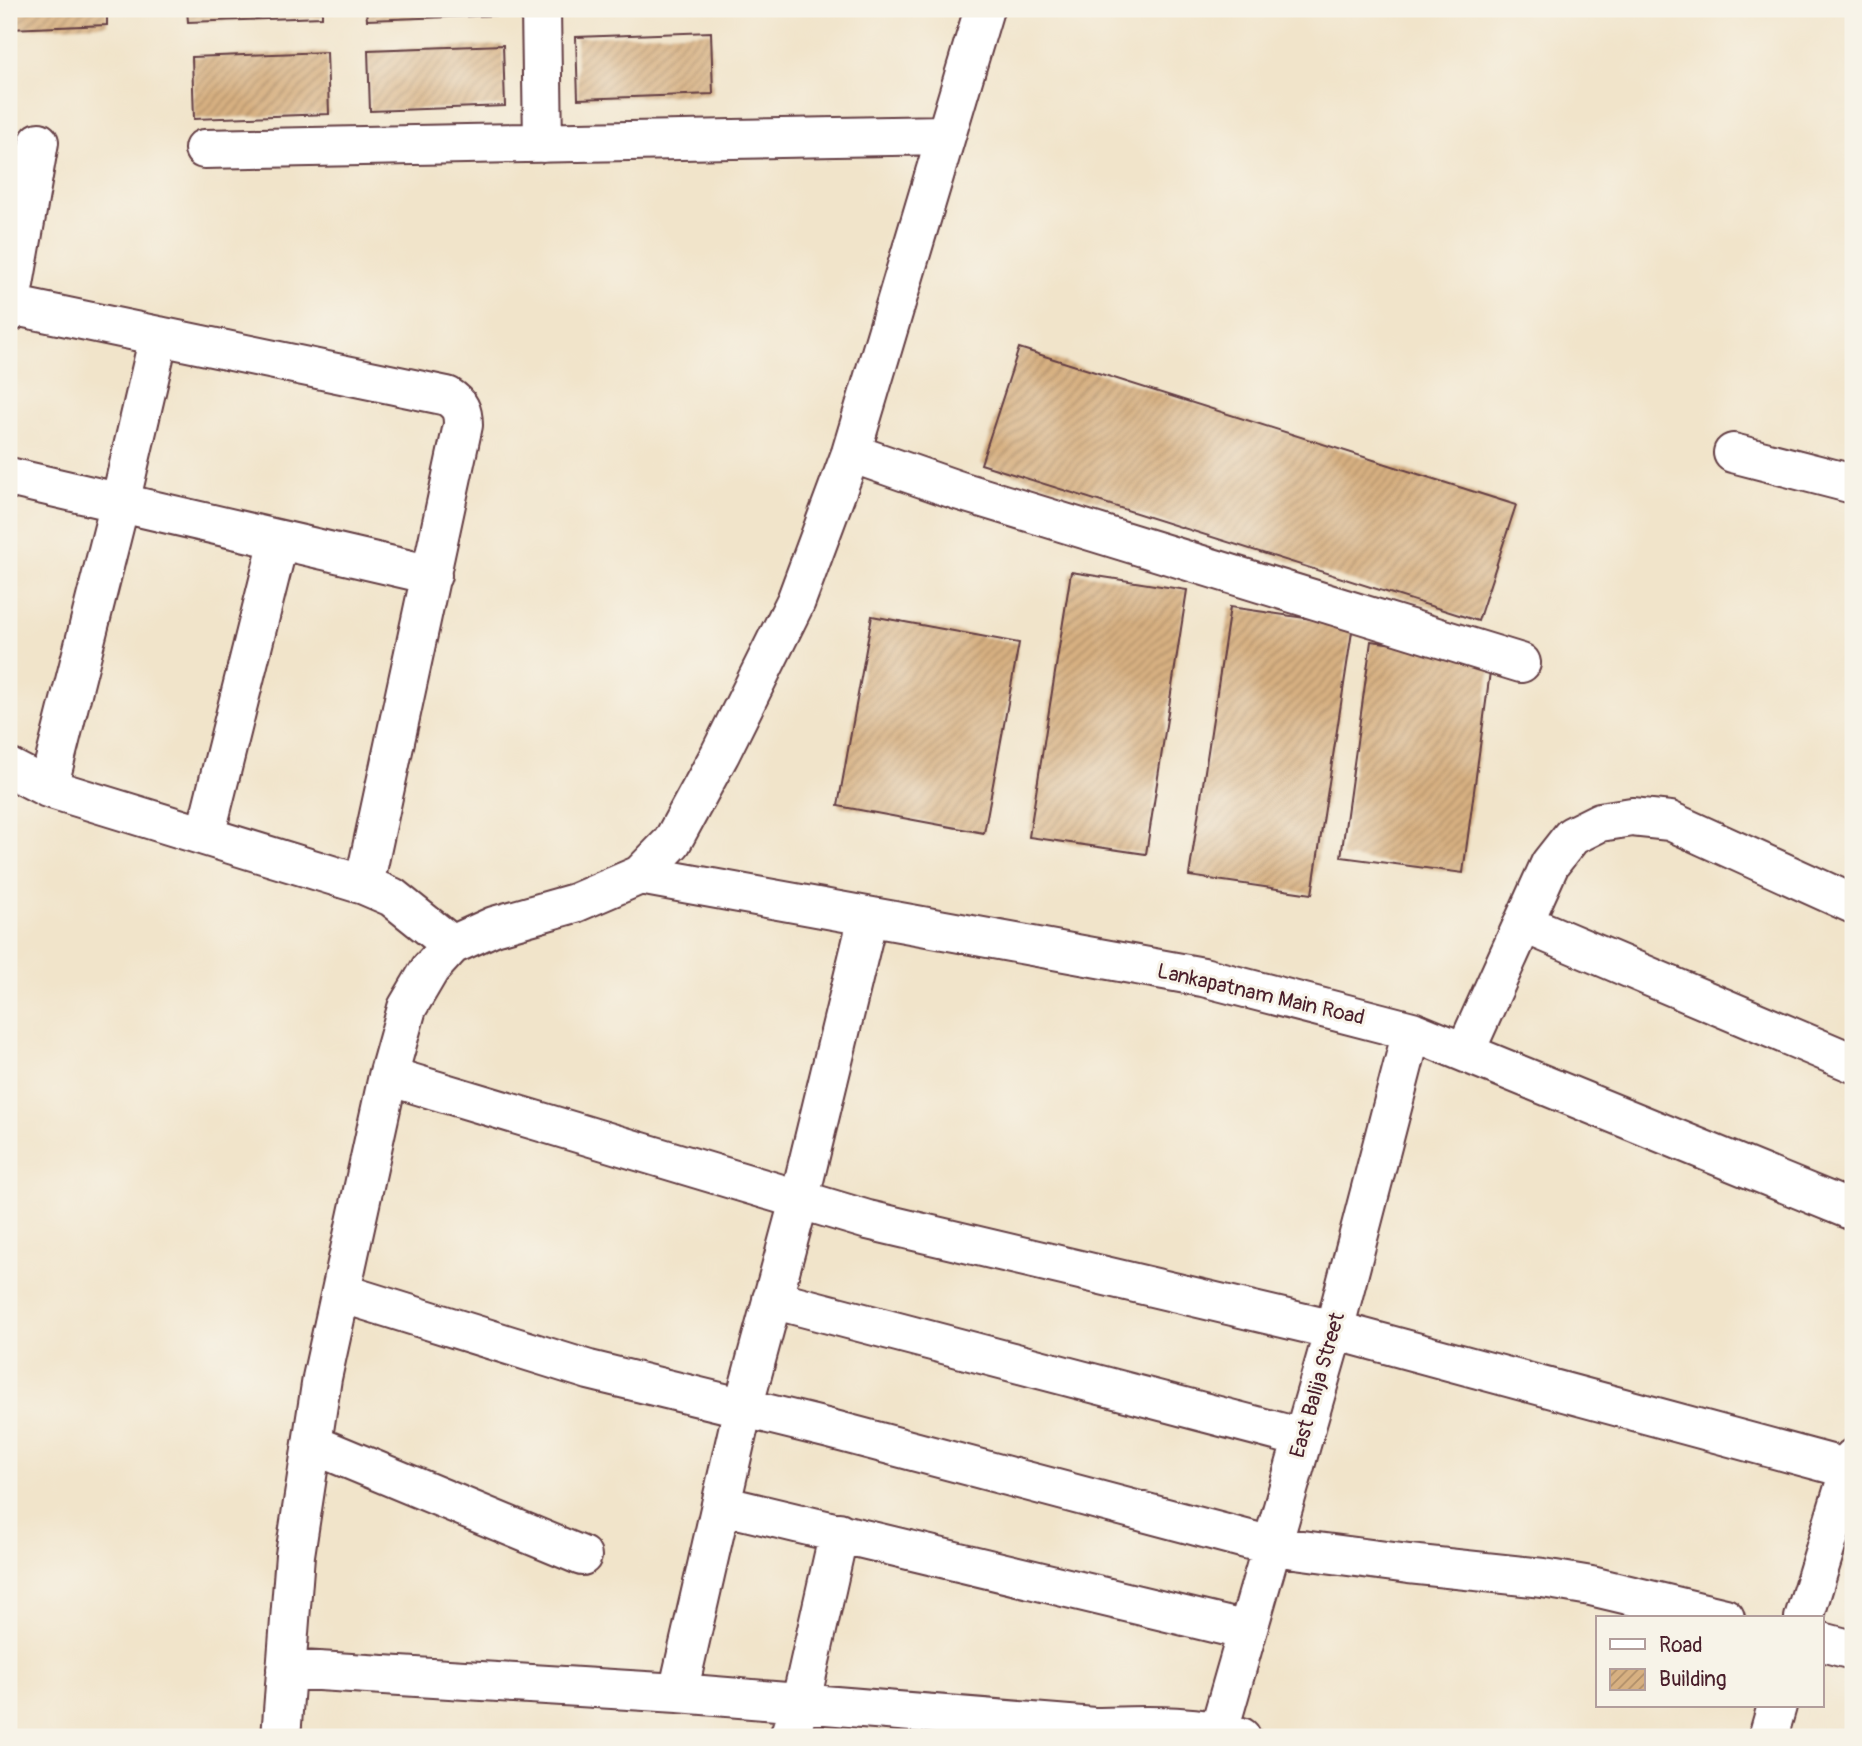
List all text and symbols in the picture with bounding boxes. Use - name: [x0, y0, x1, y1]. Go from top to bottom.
- street label: Lankapatnam Main Road: [1155, 957, 1367, 1031]
- street label: East Balija Street: [1284, 1309, 1351, 1461]
- legend: [1596, 1616, 1824, 1708]
- text: Road: [1659, 1632, 1703, 1659]
- text: Building: [1659, 1666, 1726, 1693]

